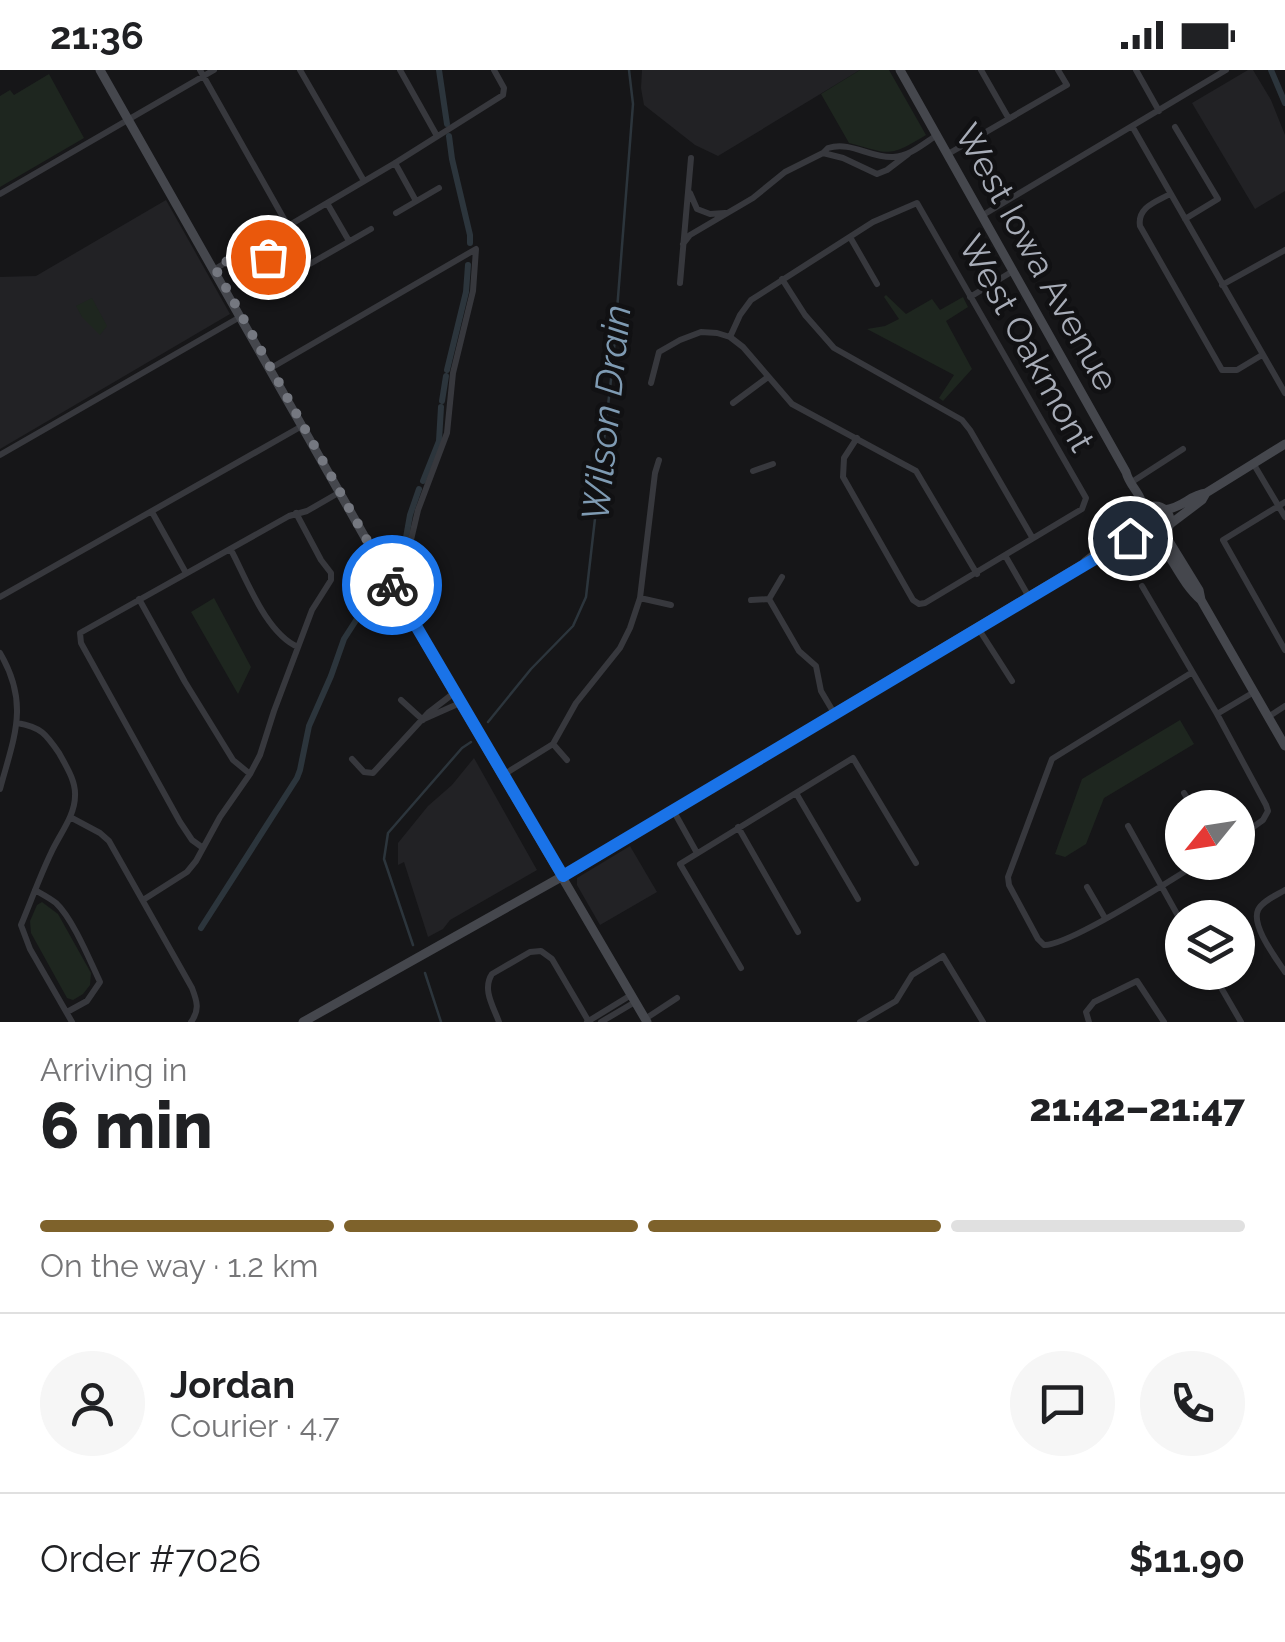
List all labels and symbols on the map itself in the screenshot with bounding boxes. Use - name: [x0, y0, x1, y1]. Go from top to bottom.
- street label: West Iowa Avenue: [947, 116, 1127, 398]
- pin: [226, 215, 311, 300]
- street label: West Oakmont: [951, 228, 1104, 459]
- water label: Wilson Drain: [572, 303, 640, 523]
- pin: [1088, 496, 1173, 581]
- courier: [342, 535, 442, 635]
- north arrow: [1165, 790, 1255, 880]

